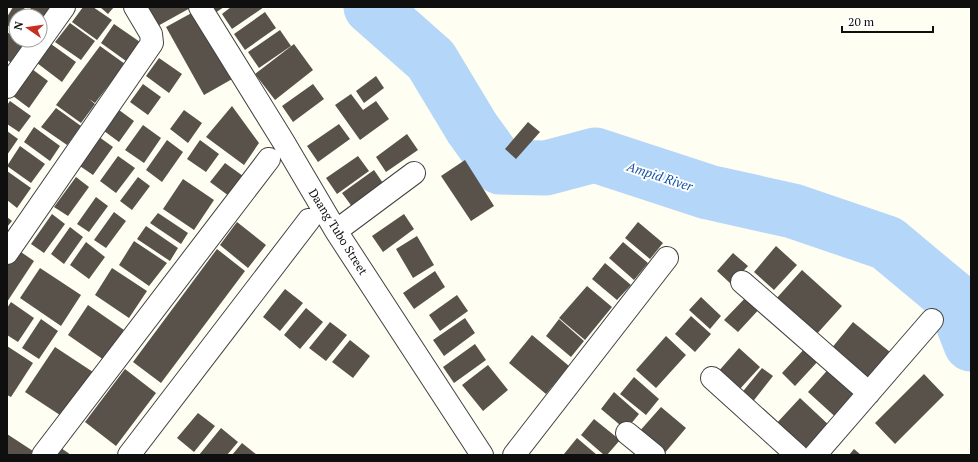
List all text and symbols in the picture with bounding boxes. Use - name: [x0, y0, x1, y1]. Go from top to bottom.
- north arrow: [8, 8, 48, 48]
- scale bar: [842, 8, 933, 34]
- text: 20 m: [848, 14, 875, 29]
- text: N: [10, 19, 26, 31]
- water label: Ampid River: [624, 157, 696, 195]
- street label: Daang Tubo Street: [306, 186, 371, 278]

